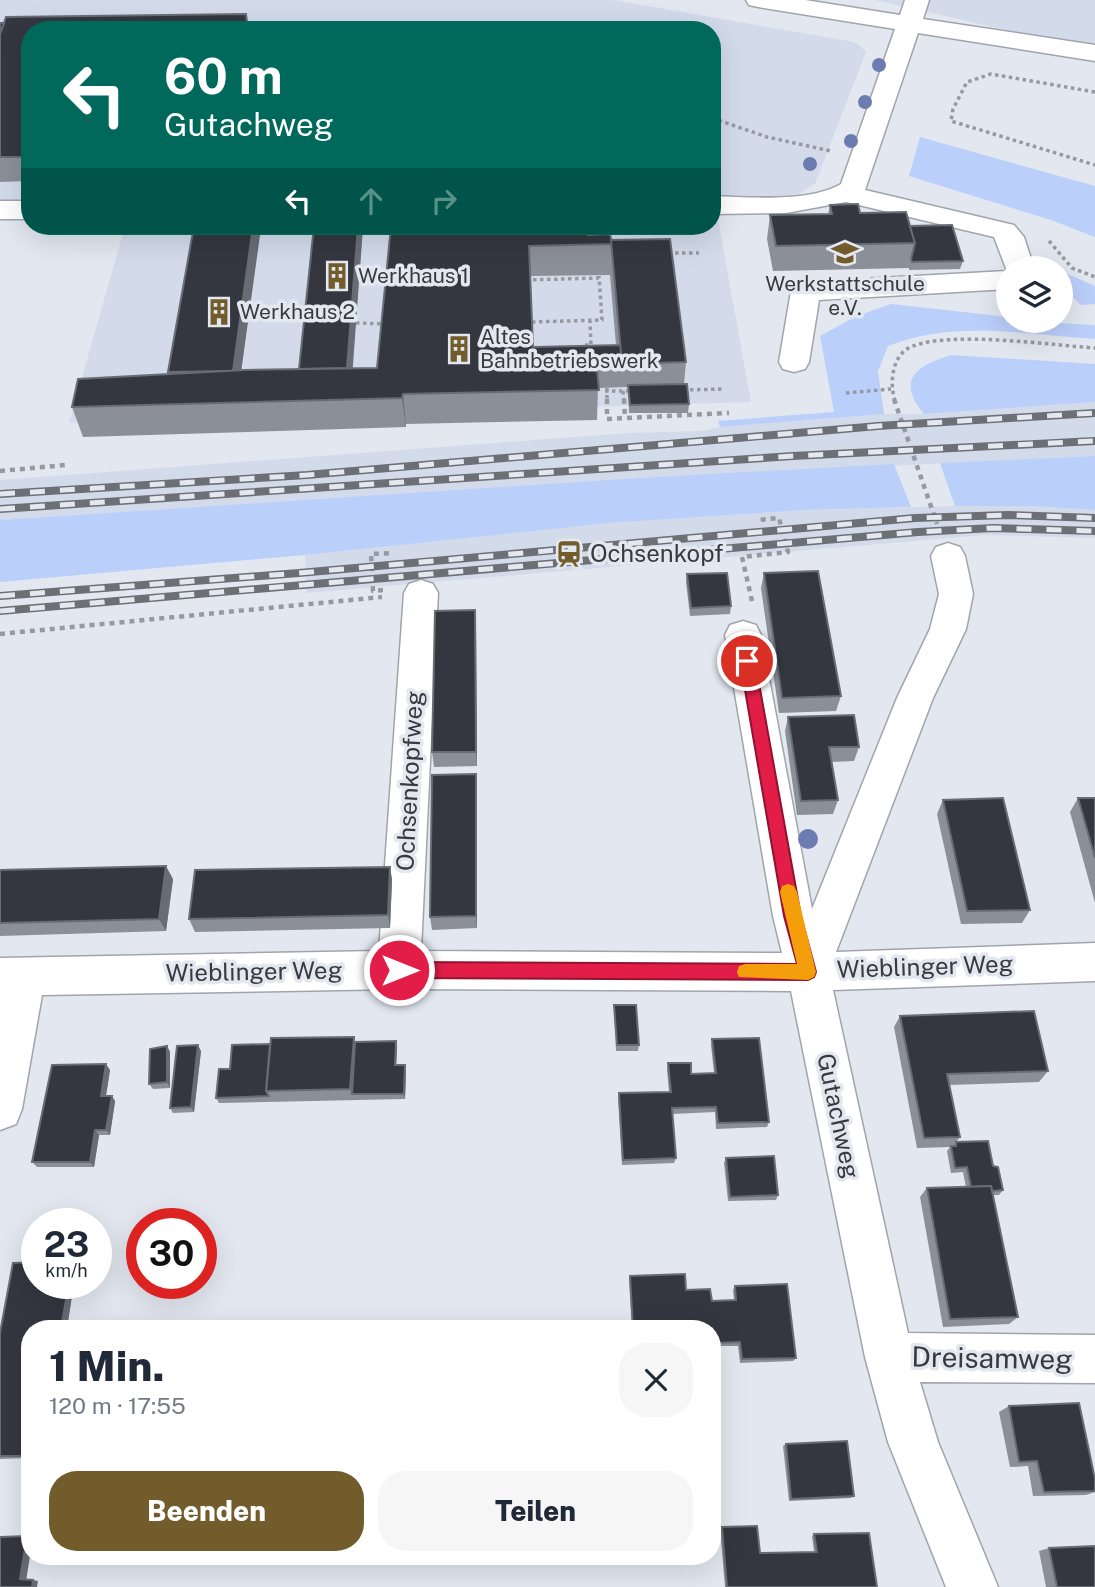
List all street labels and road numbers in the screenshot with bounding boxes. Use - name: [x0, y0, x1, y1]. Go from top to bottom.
- street label: Ochsenkopfweg: [390, 690, 428, 872]
- street label: Wieblinger Weg: [836, 949, 1014, 983]
- street label: Wieblinger Weg: [165, 955, 343, 987]
- street label: Gutachweg: [812, 1051, 866, 1181]
- street label: Dreisamweg: [911, 1340, 1073, 1375]

